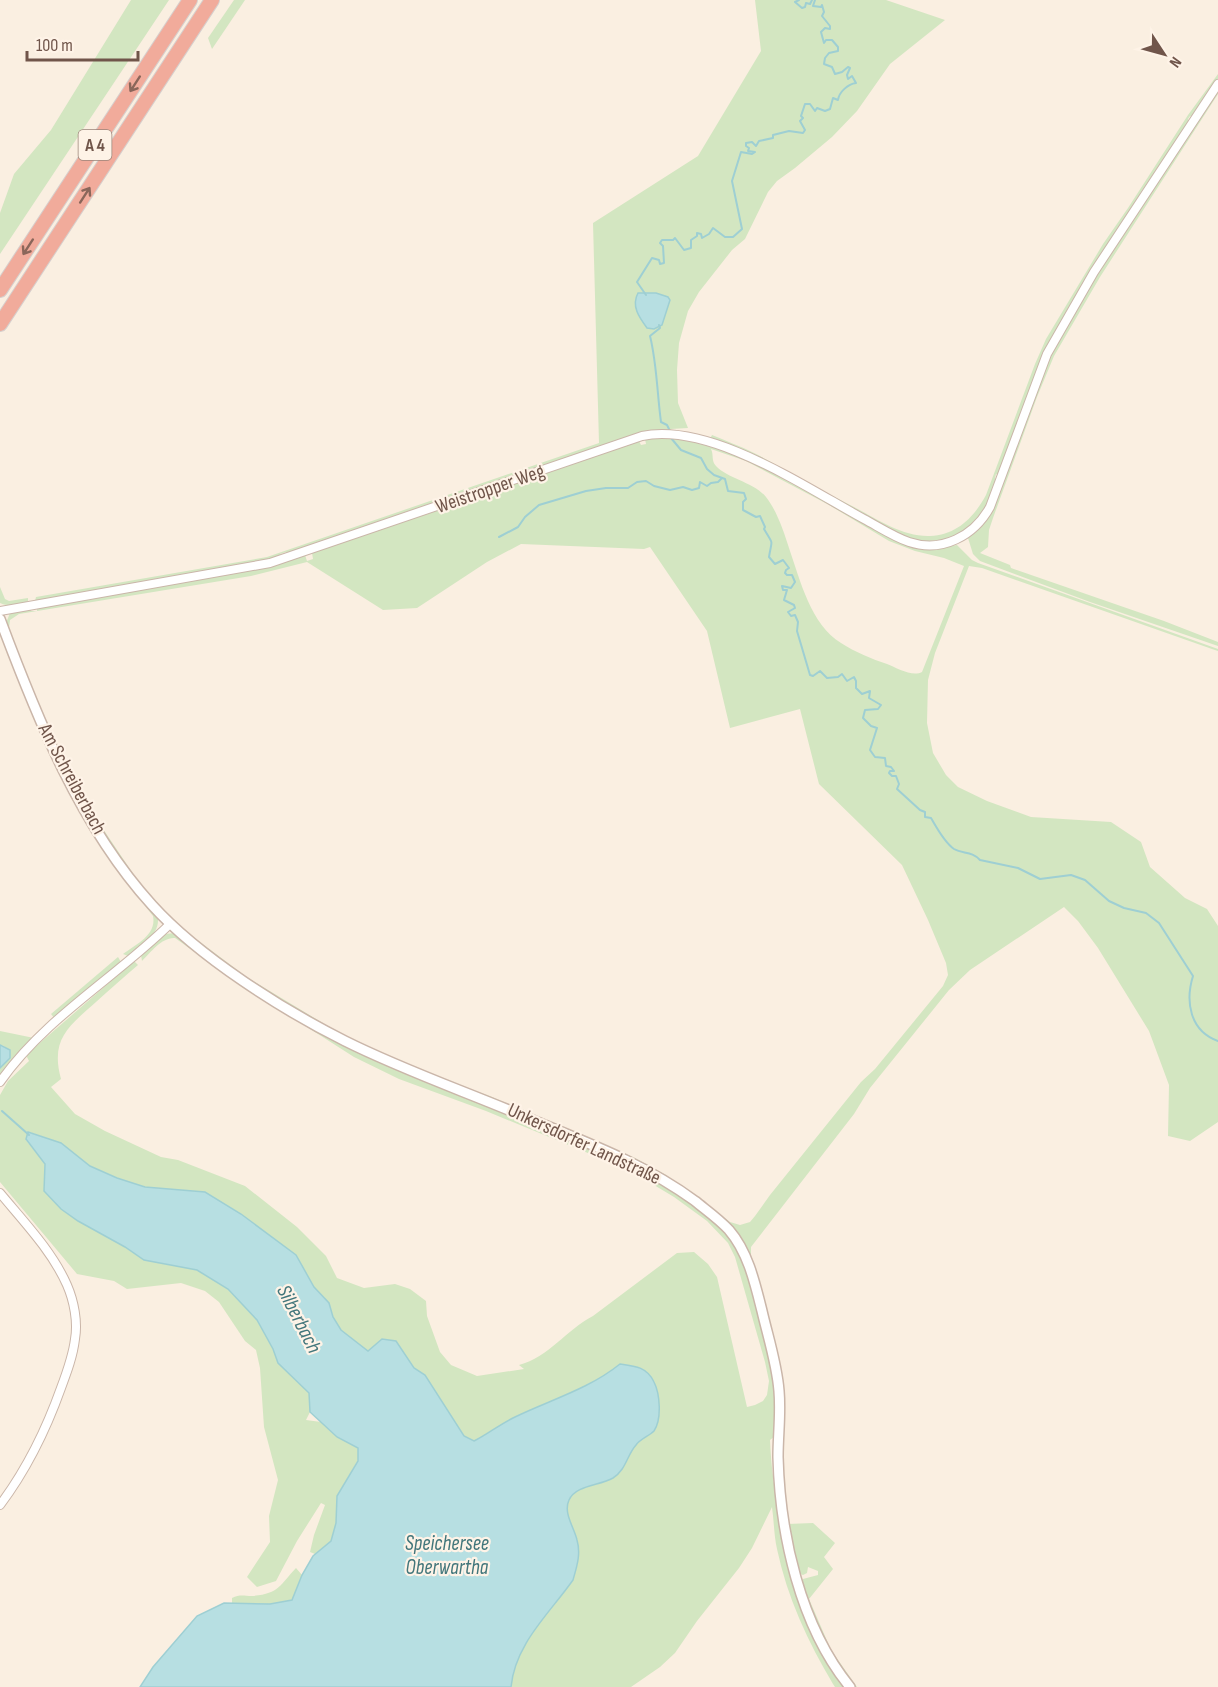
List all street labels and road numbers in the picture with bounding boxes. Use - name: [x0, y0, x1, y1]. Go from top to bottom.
- road number: A 4: [78, 130, 112, 160]
- street label: Weistropper Weg: [432, 459, 548, 519]
- street label: Am Schreiberbach: [32, 719, 111, 838]
- street label: Unkersdorfer Landstraße: [504, 1098, 664, 1190]

